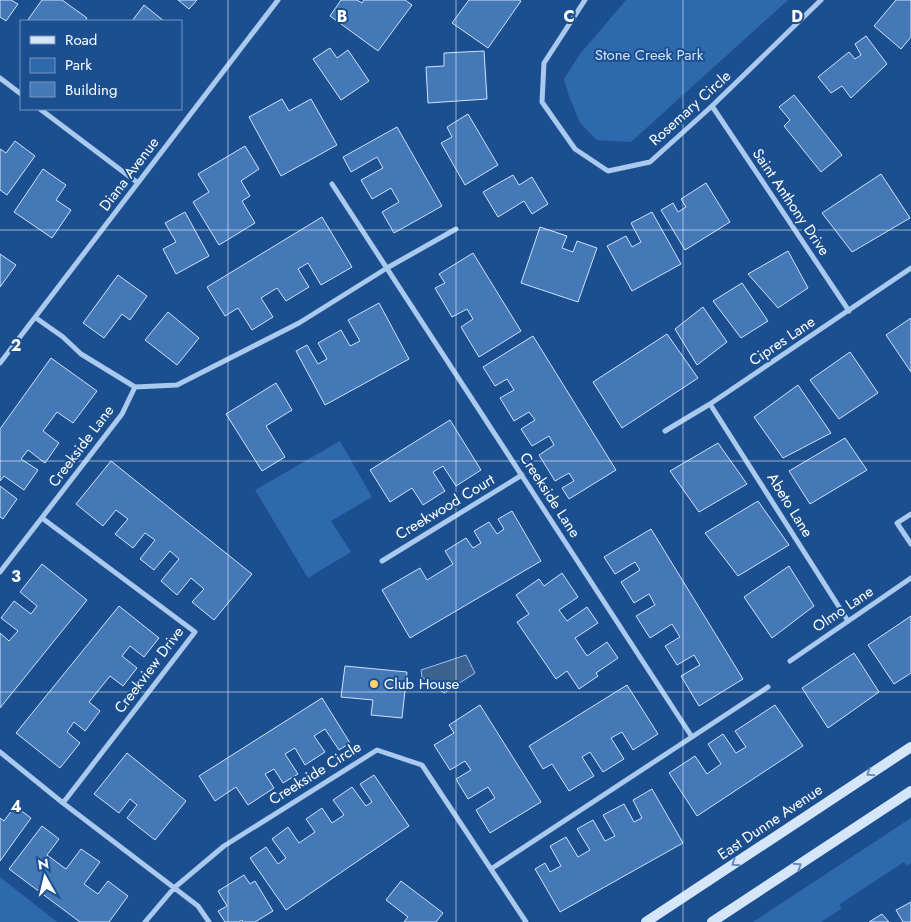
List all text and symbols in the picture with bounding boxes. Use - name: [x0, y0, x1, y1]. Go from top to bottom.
- text: B: [337, 5, 347, 28]
- text: C: [563, 5, 575, 28]
- text: D: [791, 5, 803, 28]
- legend: [20, 20, 182, 110]
- text: Road: [65, 29, 97, 51]
- park label: Stone Creek Park: [595, 44, 704, 66]
- text: Park: [65, 54, 92, 76]
- street label: Rosemary Circle: [644, 65, 736, 151]
- text: Building: [65, 79, 117, 101]
- street label: Diana Avenue: [94, 132, 164, 216]
- street label: Saint Anthony Drive: [747, 144, 835, 260]
- street label: Cipres Lane: [745, 311, 820, 371]
- text: 2: [11, 334, 21, 357]
- street label: Creekside Lane: [43, 400, 119, 492]
- street label: Creekside Lane: [514, 448, 586, 542]
- street label: Creekwood Court: [391, 469, 499, 545]
- street label: Abeto Lane: [762, 469, 819, 542]
- text: 3: [11, 565, 21, 588]
- street label: Olmo Lane: [808, 580, 878, 637]
- street label: Creekview Drive: [109, 622, 189, 718]
- place label: Club House: [384, 673, 459, 695]
- marker: Club House: [368, 678, 380, 690]
- street label: Creekside Circle: [264, 736, 366, 810]
- one-way arrow: [867, 767, 876, 777]
- street label: East Dunne Avenue: [713, 779, 827, 865]
- text: 4: [10, 795, 22, 818]
- north arrow: [20, 852, 70, 902]
- text: N: [36, 853, 50, 875]
- one-way arrow: [731, 857, 741, 866]
- one-way arrow: [792, 862, 801, 872]

